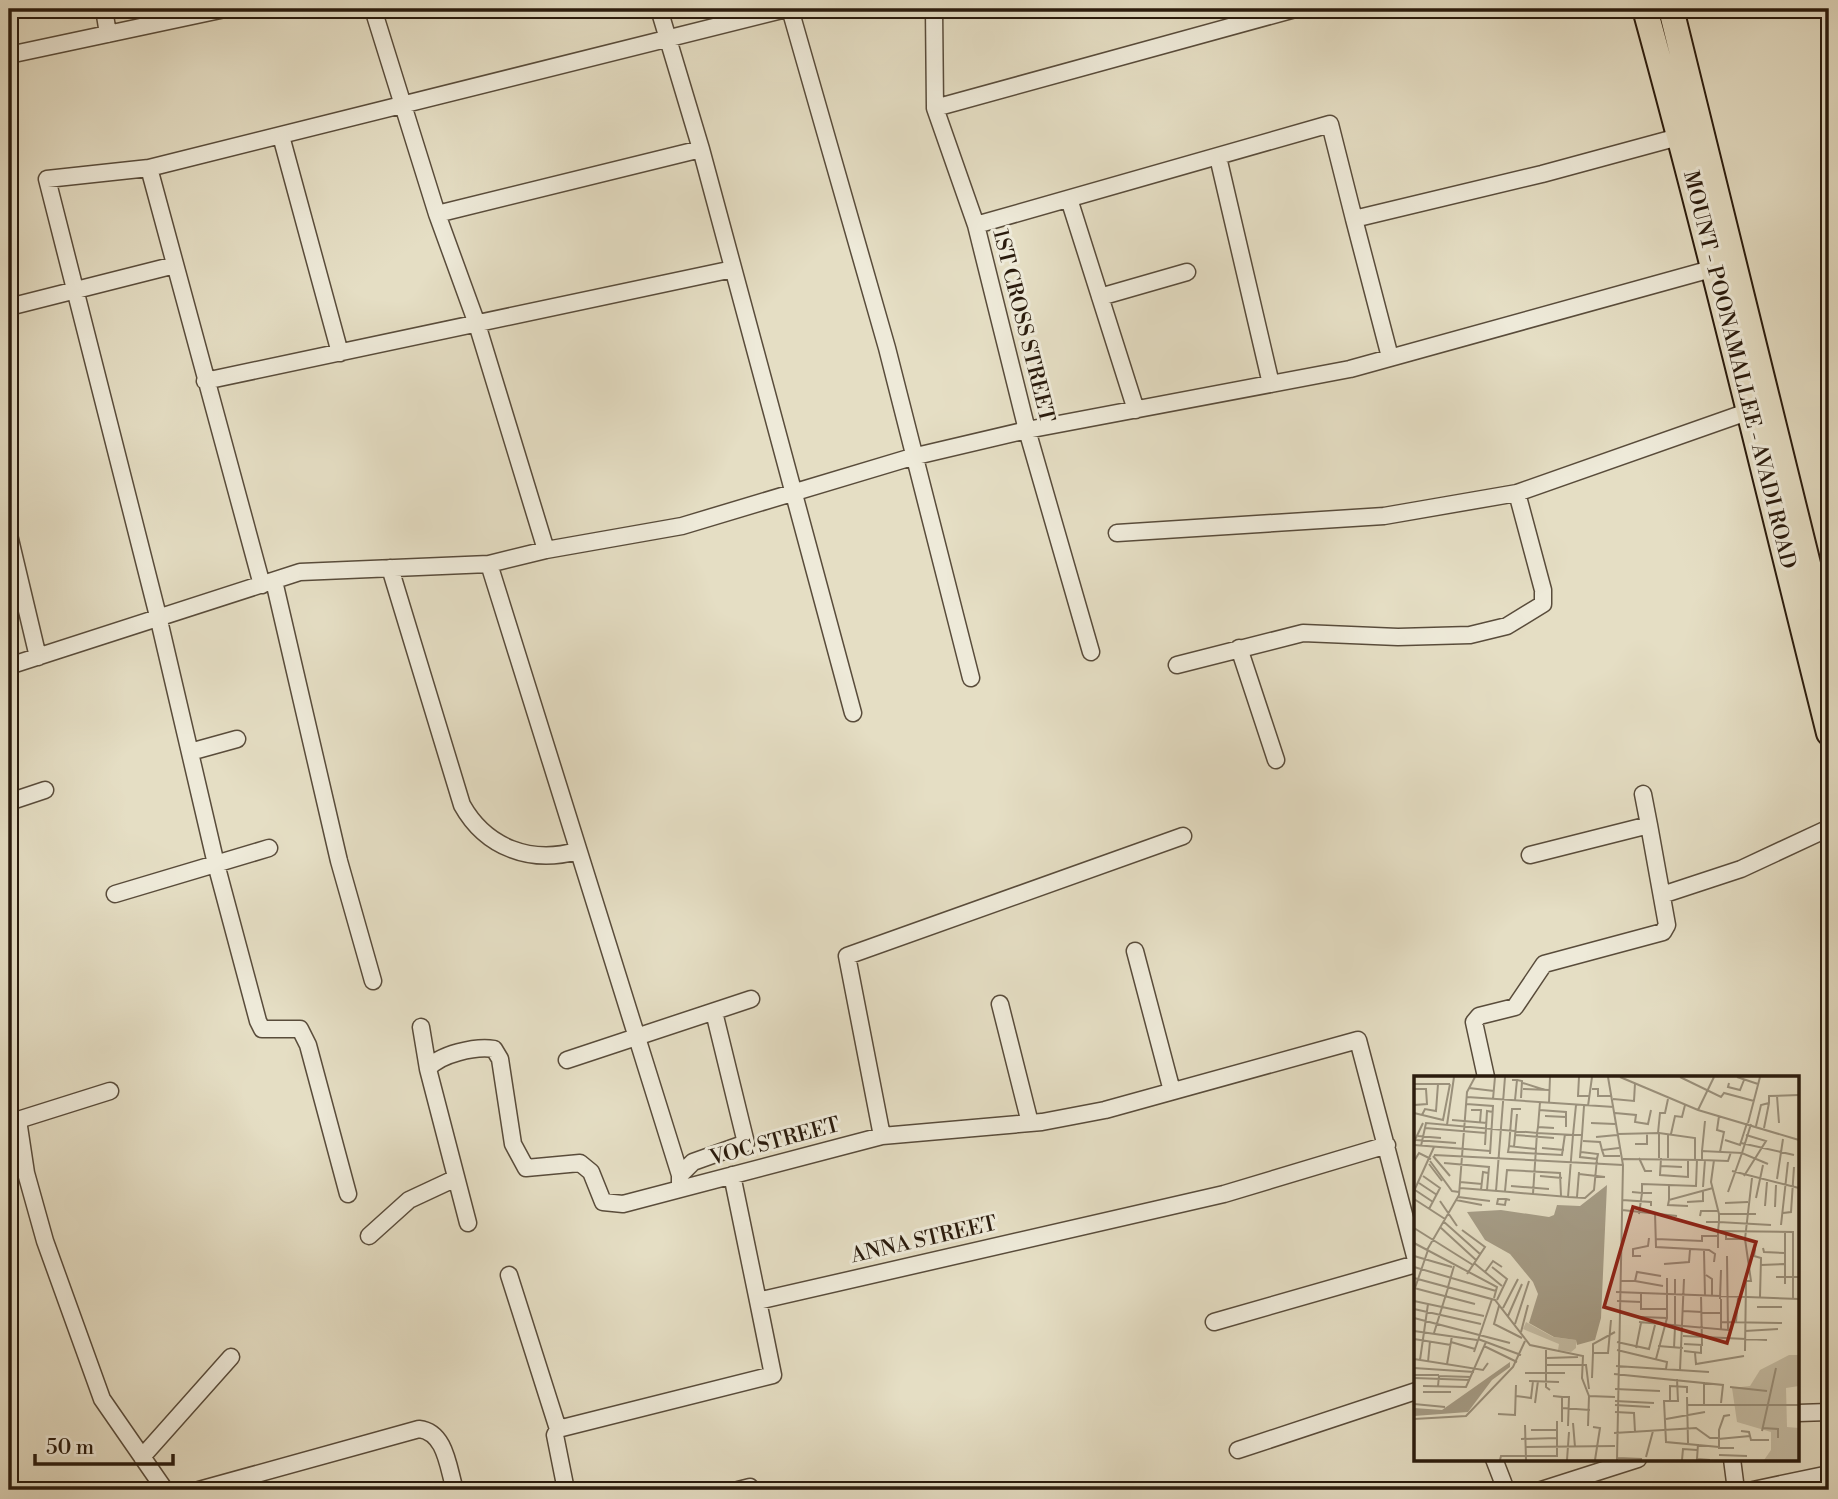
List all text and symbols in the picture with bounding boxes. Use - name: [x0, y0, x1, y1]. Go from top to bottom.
- street label: MOUNT - POONAMALLEE - AVADI ROAD: [1677, 168, 1801, 572]
- street label: 1ST CROSS STREET: [986, 227, 1060, 426]
- inset map: [1414, 1076, 1800, 1460]
- street label: VOC STREET: [706, 1112, 843, 1172]
- street label: ANNA STREET: [848, 1211, 1000, 1270]
- scale bar: [35, 1422, 173, 1466]
- text: 50 m: [46, 1435, 94, 1461]

